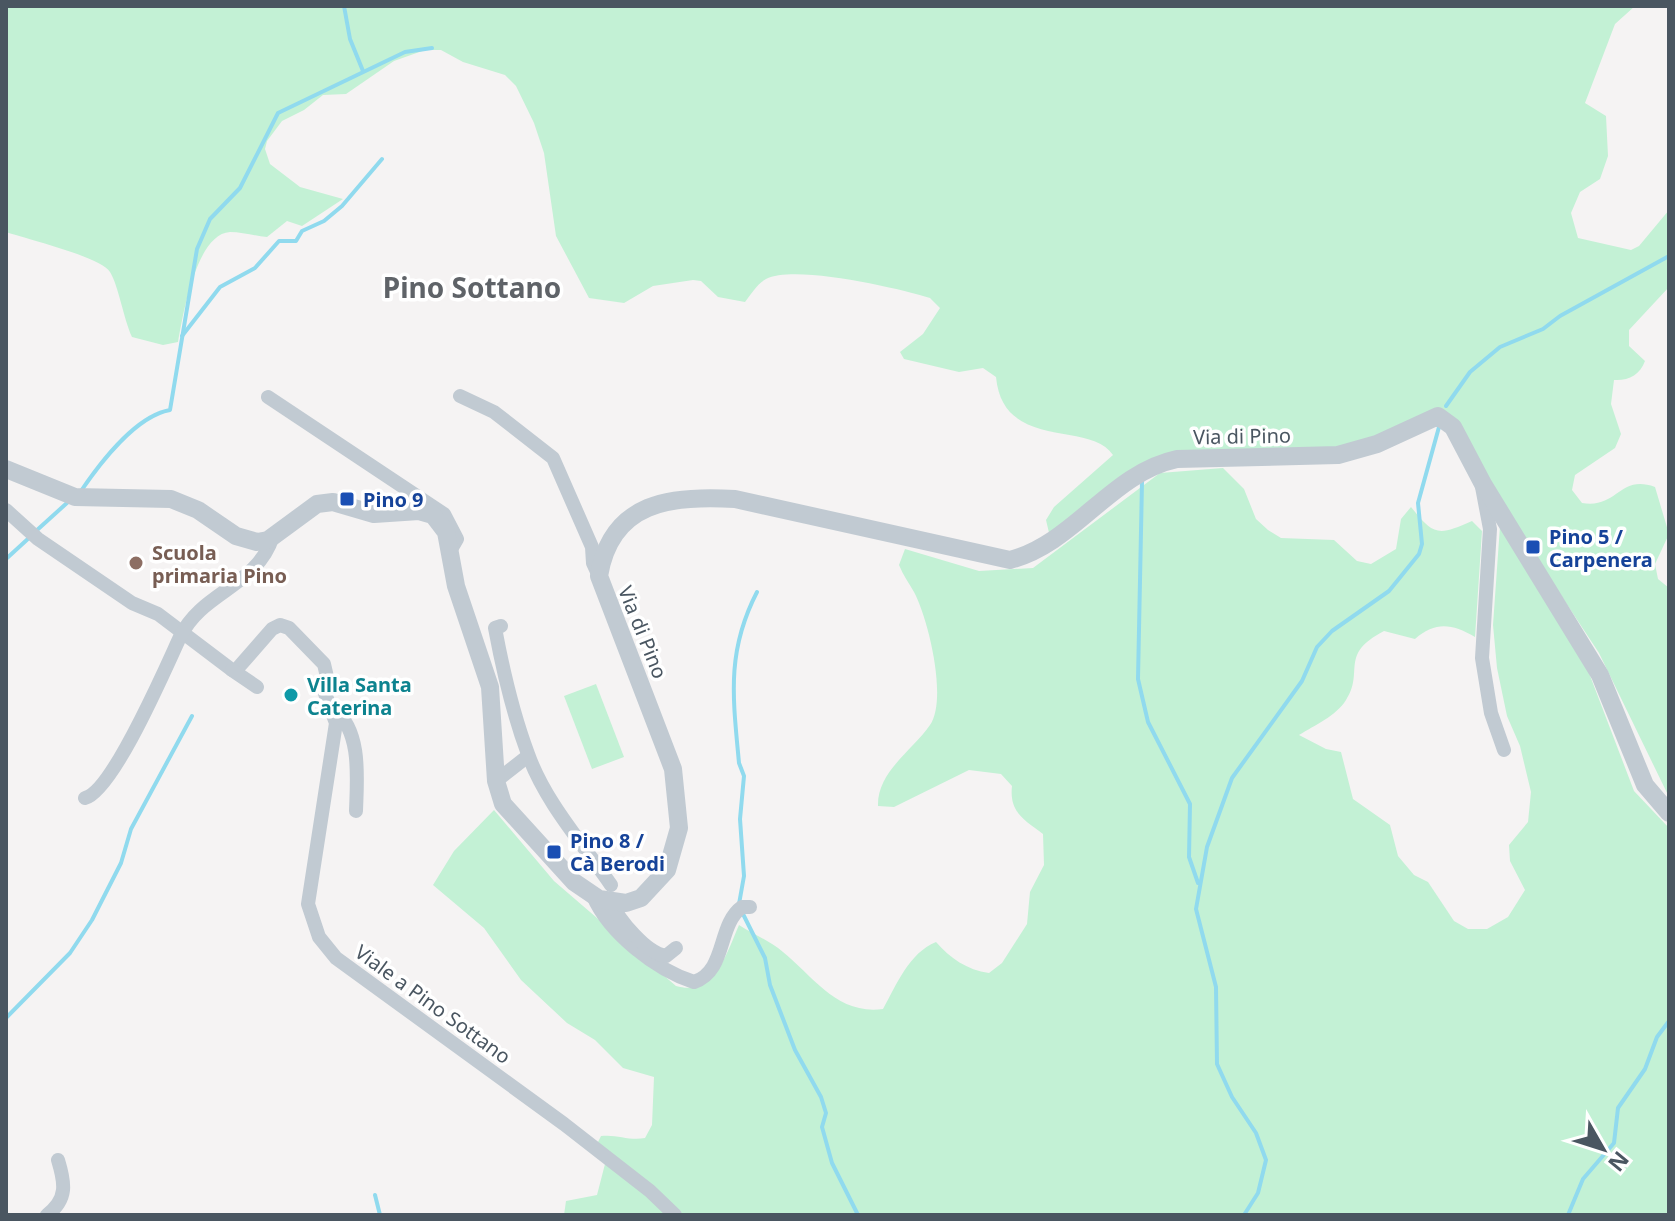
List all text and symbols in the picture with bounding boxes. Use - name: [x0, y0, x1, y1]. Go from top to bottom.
- district label: Pino Sottano: [383, 268, 561, 306]
- street label: Via di Pino: [1193, 422, 1291, 450]
- place label: Pino 9: [363, 486, 424, 513]
- marker: Pino 9: [338, 490, 356, 508]
- place label: Pino 5 / Carpenera: [1549, 523, 1653, 573]
- marker: Pino 5 / Carpenera: [1524, 538, 1542, 556]
- place label: Scuola primaria Pino: [152, 539, 287, 589]
- marker: Scuola primaria Pino: [127, 554, 145, 572]
- street label: Via di Pino: [612, 582, 674, 682]
- place label: Villa Santa Caterina: [307, 671, 412, 721]
- marker: Villa Santa Caterina: [282, 686, 300, 704]
- place label: Pino 8 / Cà Berodi: [570, 827, 665, 877]
- marker: Pino 8 / Cà Berodi: [545, 843, 563, 861]
- street label: Viale a Pino Sottano: [350, 938, 516, 1070]
- north arrow: [1563, 1109, 1643, 1189]
- text: N: [1602, 1146, 1637, 1179]

